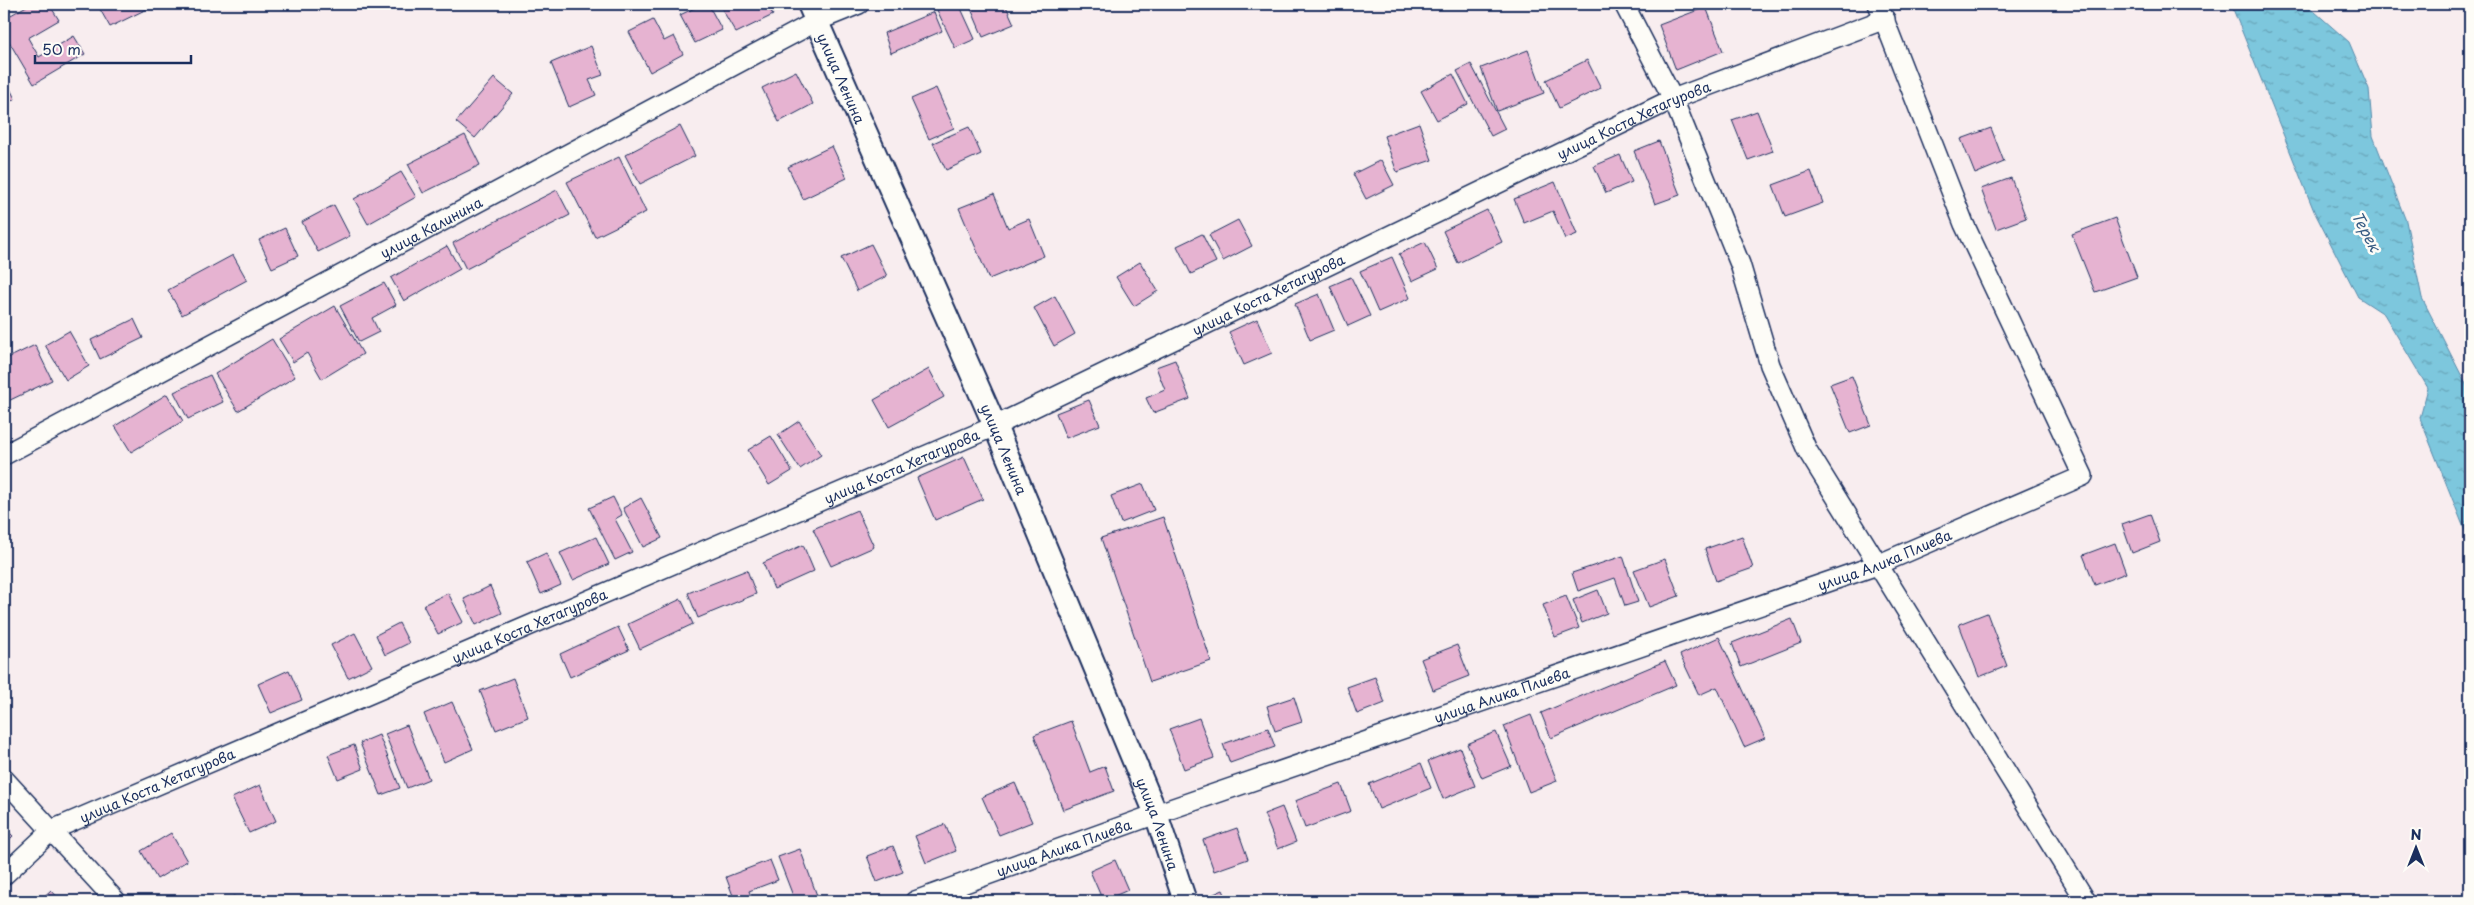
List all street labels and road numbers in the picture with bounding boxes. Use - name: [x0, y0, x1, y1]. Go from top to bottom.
- street label: улица Ленина: [812, 29, 871, 127]
- street label: улица Коста Хетагурова: [1553, 75, 1714, 164]
- street label: улица Калинина: [376, 191, 486, 263]
- street label: улица Коста Хетагурова: [1188, 248, 1348, 340]
- street label: улица Ленина: [976, 400, 1033, 498]
- street label: улица Коста Хетагурова: [820, 423, 983, 509]
- street label: улица Алика Плиева: [1815, 523, 1955, 595]
- street label: улица Коста Хетагурова: [448, 583, 611, 668]
- street label: улица Алика Плиева: [1431, 661, 1573, 728]
- street label: улица Коста Хетагурова: [76, 742, 238, 828]
- street label: улица Ленина: [1131, 774, 1184, 873]
- street label: улица Алика Плиева: [993, 813, 1134, 881]

